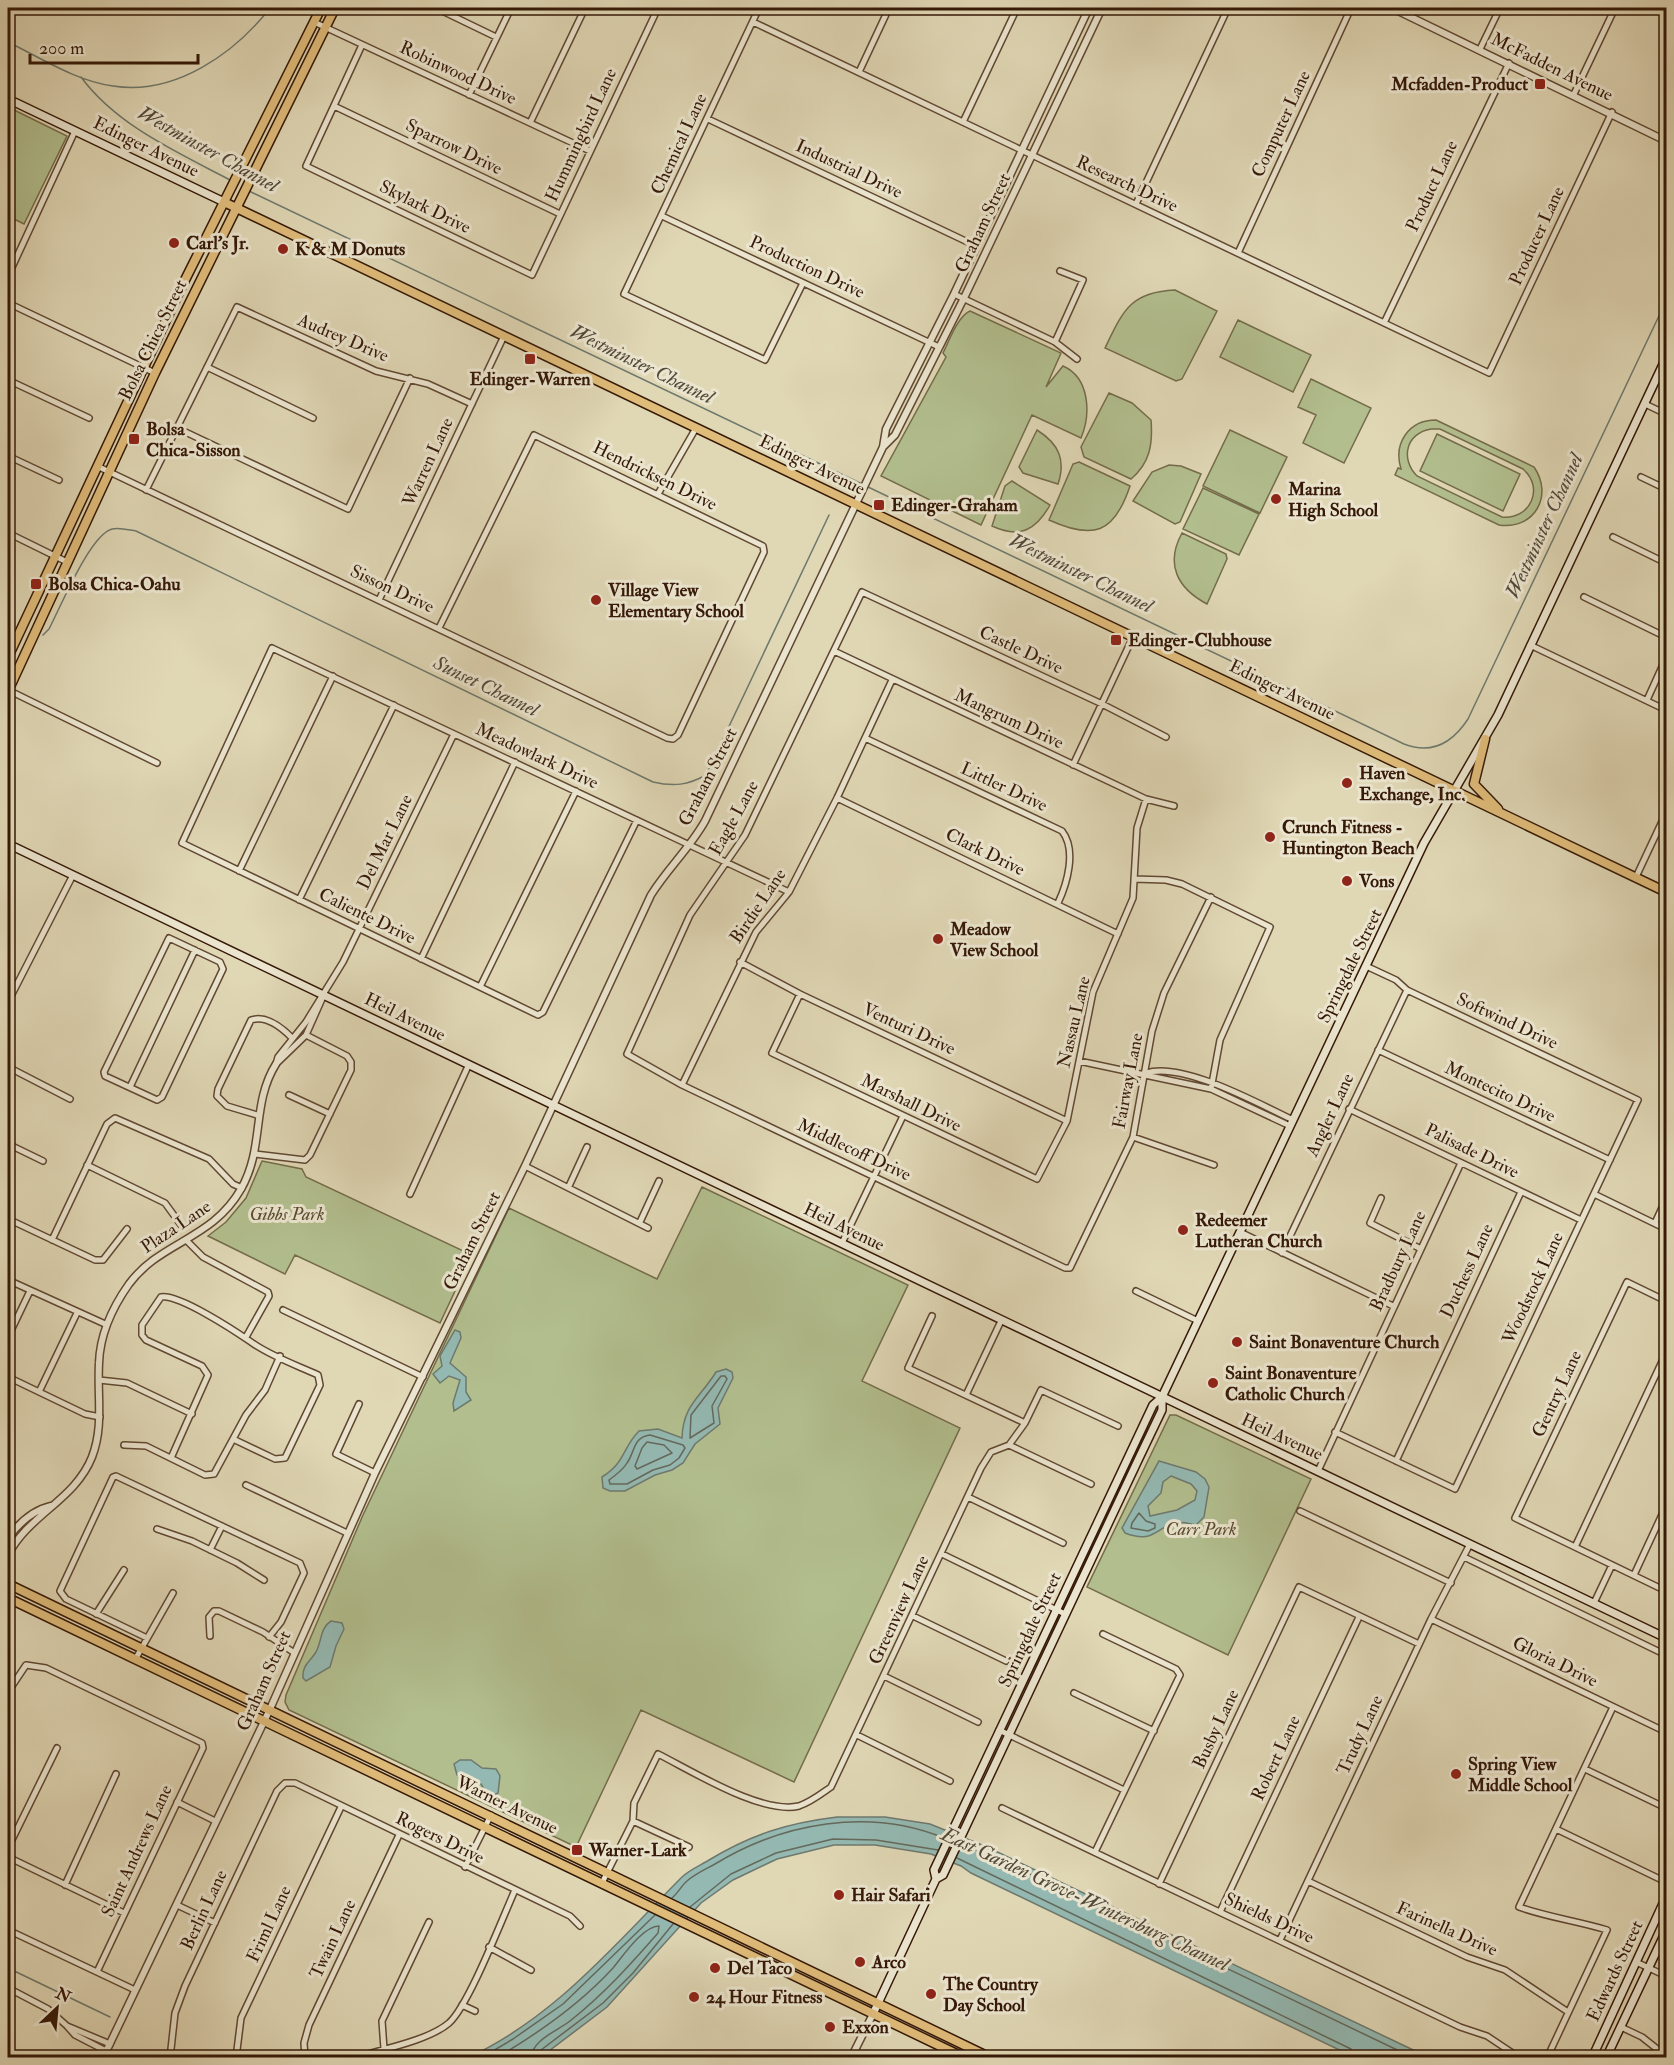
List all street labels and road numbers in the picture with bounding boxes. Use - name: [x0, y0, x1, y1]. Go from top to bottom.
- street label: McFadden Avenue: [1487, 28, 1617, 107]
- street label: Robinwood Drive: [396, 36, 520, 110]
- street label: Hummingbird Lane: [540, 64, 622, 205]
- street label: Computer Lane: [1246, 67, 1316, 181]
- street label: Chemical Lane: [646, 89, 713, 198]
- street label: Edinger Avenue: [89, 111, 203, 183]
- street label: Sparrow Drive: [402, 114, 506, 180]
- street label: Industrial Drive: [792, 134, 906, 204]
- street label: Product Lane: [1401, 136, 1463, 235]
- street label: Research Drive: [1072, 150, 1182, 218]
- street label: Graham Street: [950, 169, 1016, 276]
- street label: Skylark Drive: [376, 175, 475, 239]
- street label: Producer Lane: [1504, 183, 1570, 289]
- street label: Production Drive: [746, 230, 869, 304]
- street label: Bolsa Chica Street: [114, 276, 192, 404]
- street label: Audrey Drive: [293, 308, 392, 368]
- street label: Warren Lane: [397, 414, 459, 511]
- street label: Edinger Avenue: [755, 429, 869, 501]
- street label: Hendricksen Drive: [589, 436, 721, 516]
- street label: Sisson Drive: [346, 560, 438, 619]
- street label: Castle Drive: [976, 621, 1067, 680]
- street label: Edinger Avenue: [1225, 654, 1339, 726]
- street label: Mangrum Drive: [951, 684, 1068, 755]
- street label: Meadowlark Drive: [472, 718, 602, 795]
- street label: Graham Street: [673, 724, 743, 830]
- street label: Littler Drive: [957, 757, 1052, 817]
- street label: Eagle Lane: [704, 776, 764, 860]
- street label: Del Mar Lane: [352, 790, 418, 893]
- street label: Clark Drive: [942, 823, 1029, 881]
- street label: Birdie Lane: [725, 864, 792, 948]
- street label: Caliente Drive: [315, 883, 420, 950]
- street label: Springdale Street: [1312, 905, 1388, 1027]
- street label: Nassau Lane: [1052, 974, 1096, 1070]
- street label: Softwind Drive: [1453, 987, 1562, 1055]
- street label: Heil Avenue: [361, 988, 450, 1047]
- street label: Venturi Drive: [859, 998, 959, 1061]
- street label: Fairway Lane: [1107, 1031, 1149, 1131]
- street label: Montecito Drive: [1441, 1056, 1560, 1128]
- street label: Marshall Drive: [857, 1069, 965, 1137]
- street label: Angler Lane: [1300, 1069, 1360, 1161]
- street label: Middlecoff Drive: [793, 1114, 915, 1187]
- street label: Palisade Drive: [1421, 1118, 1523, 1184]
- street label: Graham Street: [438, 1188, 506, 1294]
- street label: Plaza Lane: [137, 1195, 216, 1259]
- street label: Heil Avenue: [800, 1198, 889, 1257]
- street label: Bradbury Lane: [1365, 1207, 1432, 1315]
- street label: Duchess Lane: [1435, 1220, 1499, 1322]
- street label: Woodstock Lane: [1497, 1228, 1569, 1348]
- street label: Gentry Lane: [1527, 1346, 1587, 1441]
- street label: Heil Avenue: [1238, 1408, 1327, 1466]
- street label: Greenview Lane: [864, 1551, 935, 1668]
- street label: Springdale Street: [993, 1569, 1067, 1691]
- street label: Graham Street: [232, 1627, 296, 1735]
- street label: Gloria Drive: [1509, 1631, 1602, 1693]
- street label: Busby Lane: [1188, 1685, 1245, 1772]
- street label: Trudy Lane: [1332, 1691, 1389, 1778]
- street label: Robert Lane: [1246, 1711, 1306, 1804]
- street label: Warner Avenue: [452, 1770, 562, 1840]
- street label: Saint Andrews Lane: [96, 1781, 178, 1921]
- street label: Rogers Drive: [392, 1807, 488, 1870]
- street label: Berlin Lane: [175, 1866, 233, 1954]
- street label: Friml Lane: [241, 1882, 297, 1966]
- street label: Shields Drive: [1221, 1887, 1318, 1949]
- street label: Twain Lane: [305, 1895, 362, 1982]
- street label: Farinella Drive: [1393, 1897, 1502, 1962]
- street label: Edwards Street: [1582, 1917, 1649, 2025]

